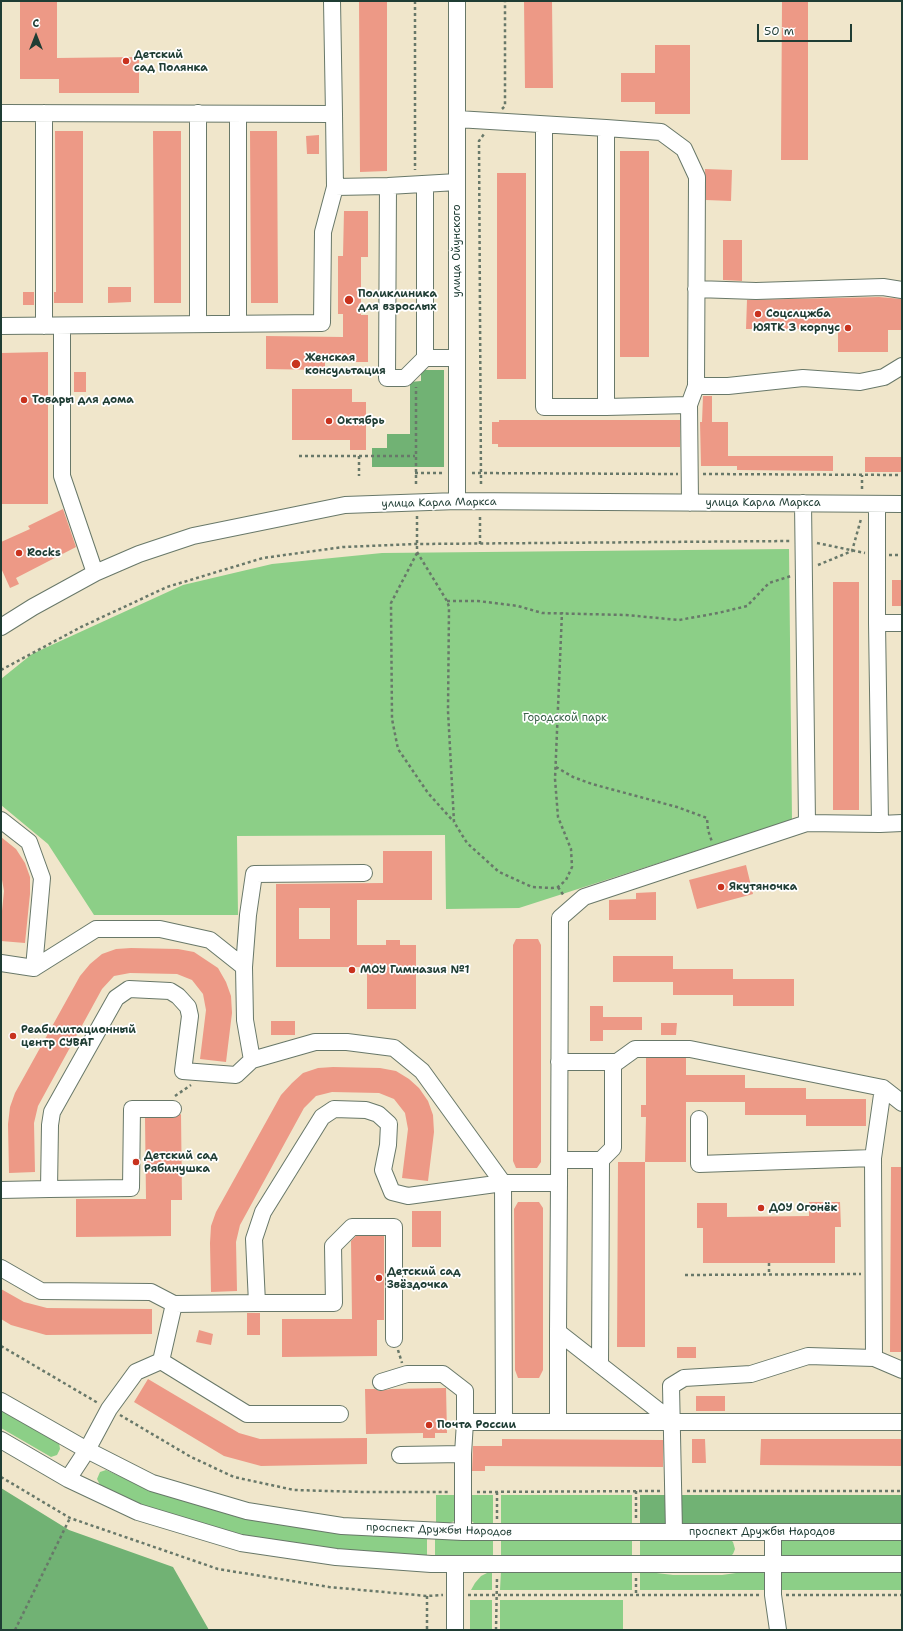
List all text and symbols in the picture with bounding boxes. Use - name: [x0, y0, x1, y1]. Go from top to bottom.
- north arrow: [16, 16, 56, 56]
- text: С: [33, 16, 39, 31]
- scale bar: [759, 16, 854, 42]
- text: 50 m: [764, 23, 794, 39]
- place label: Детский сад Полянка: [134, 48, 208, 74]
- marker: Детский сад Полянка: [121, 56, 131, 66]
- street label: улица Ойунского: [450, 204, 464, 298]
- place label: Поликлиника для взрослых: [358, 287, 437, 313]
- marker: Поликлиника для взрослых: [343, 294, 355, 306]
- place label: Соцслцжба: [766, 307, 831, 321]
- marker: Соцслцжба: [753, 309, 763, 319]
- place label: ЮЯТК 3 корпус: [753, 321, 840, 335]
- marker: ЮЯТК 3 корпус: [843, 323, 853, 333]
- place label: Женская консультация: [305, 351, 386, 377]
- marker: Женская консультация: [290, 358, 302, 370]
- place label: Товары для дома: [32, 393, 134, 407]
- marker: Товары для дома: [19, 395, 29, 405]
- place label: Октябрь: [337, 414, 385, 428]
- marker: Октябрь: [324, 416, 334, 426]
- street label: улица Карла Маркса: [381, 495, 497, 511]
- street label: улица Карла Маркса: [705, 496, 821, 510]
- place label: Rocks: [27, 546, 61, 560]
- marker: Rocks: [14, 548, 24, 558]
- park label: Городской парк: [523, 711, 607, 725]
- place label: Якутяночка: [729, 880, 797, 894]
- marker: Якутяночка: [716, 882, 726, 892]
- place label: МОУ Гимназия №1: [360, 963, 469, 977]
- marker: МОУ Гимназия №1: [347, 965, 357, 975]
- place label: Реабилитационный центр СУВАГ: [21, 1023, 136, 1049]
- marker: Реабилитационный центр СУВАГ: [8, 1031, 18, 1041]
- place label: Детский сад Рябинушка: [144, 1149, 218, 1175]
- marker: Детский сад Рябинушка: [131, 1157, 141, 1167]
- place label: ДОУ Огонёк: [769, 1201, 837, 1215]
- marker: ДОУ Огонёк: [756, 1203, 766, 1213]
- place label: Детский сад Звёздочка: [387, 1265, 461, 1291]
- marker: Детский сад Звёздочка: [374, 1273, 384, 1283]
- place label: Почта России: [437, 1418, 516, 1432]
- marker: Почта России: [424, 1420, 434, 1430]
- street label: проспект Дружбы Народов: [366, 1521, 512, 1539]
- street label: проспект Дружбы Народов: [689, 1525, 835, 1539]

